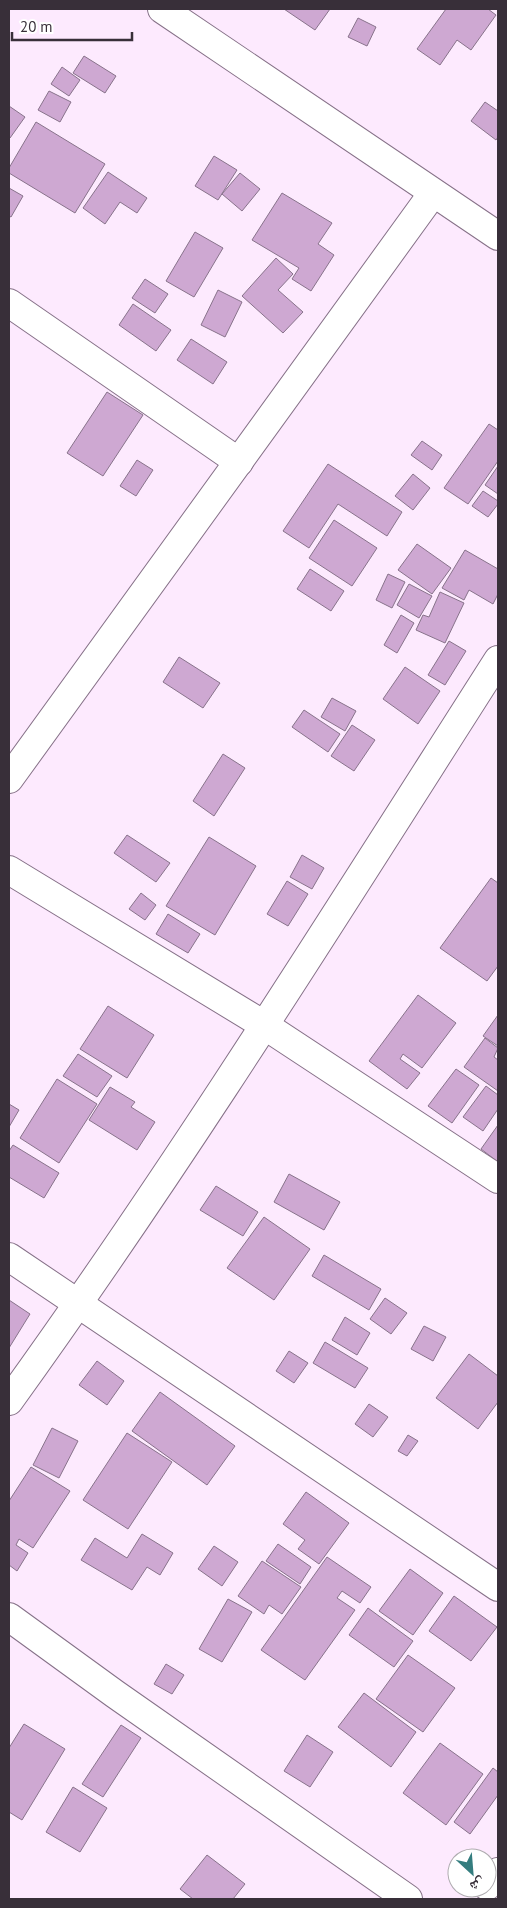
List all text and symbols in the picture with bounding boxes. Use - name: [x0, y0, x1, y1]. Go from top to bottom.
- scale bar: [12, 10, 132, 42]
- text: 20 m: [20, 17, 53, 36]
- north arrow: [447, 1848, 497, 1898]
- text: ش: [467, 1873, 488, 1896]

